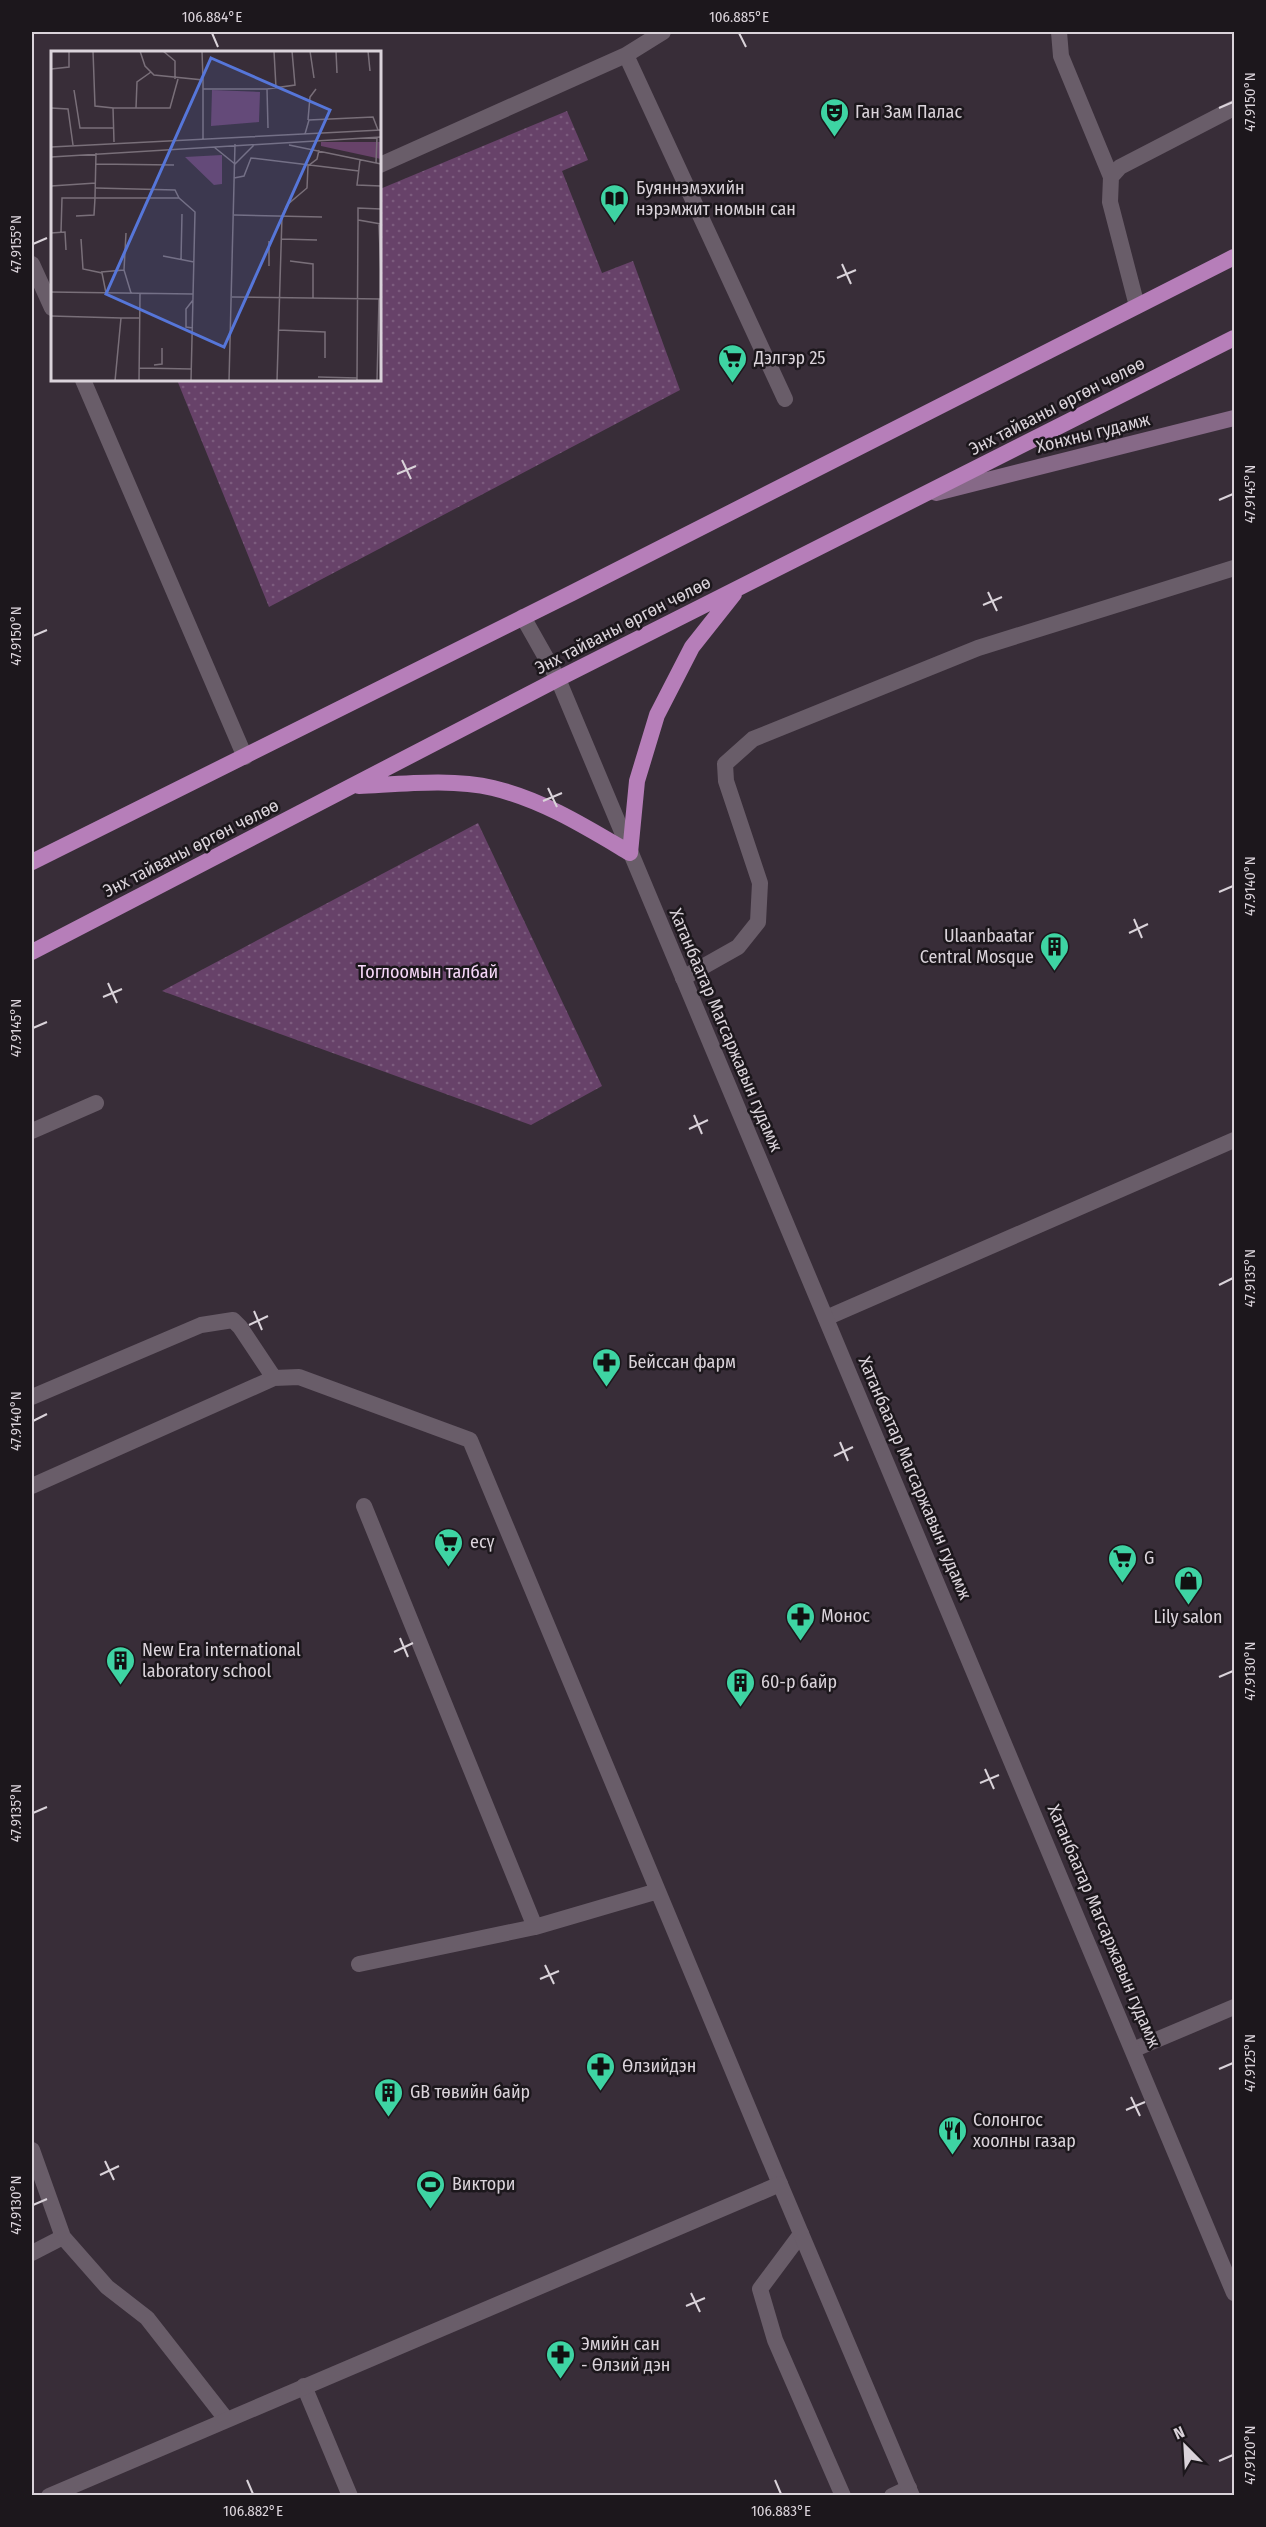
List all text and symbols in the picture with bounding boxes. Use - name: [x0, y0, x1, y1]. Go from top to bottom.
- text: 106.884°E: [182, 8, 242, 26]
- text: 106.885°E: [709, 8, 769, 26]
- inset map: [51, 51, 381, 381]
- text: 47.9150°N: [1241, 72, 1259, 132]
- theatre icon: Ган Зам Палас: [818, 96, 850, 138]
- place label: Ган Зам Палас: [855, 101, 962, 123]
- place label: Буяннэмэхийн нэрэмжит номын сан: [636, 177, 796, 220]
- library icon: Буяннэмэхийн нэрэмжит номын сан: [599, 182, 631, 224]
- text: 47.9155°N: [7, 215, 25, 273]
- supermarket icon: Дэлгэр 25: [717, 342, 749, 384]
- place label: Дэлгэр 25: [753, 347, 826, 369]
- street label: Энх тайваны өргөн чөлөө: [965, 352, 1149, 460]
- street label: Хонхны гудамж: [1034, 408, 1153, 458]
- text: 47.9145°N: [1241, 465, 1259, 523]
- street label: Энх тайваны өргөн чөлөө: [531, 571, 715, 679]
- text: 47.9150°N: [7, 606, 25, 666]
- street label: Энх тайваны өргөн чөлөө: [99, 794, 283, 902]
- text: 47.9140°N: [1241, 856, 1259, 916]
- street label: Хатанбаатар Магсаржавын гудамж: [665, 905, 787, 1155]
- place label: Ulaanbaatar Central Mosque: [920, 925, 1035, 968]
- building icon: Ulaanbaatar Central Mosque: [1039, 930, 1071, 972]
- park label: Тоглоомын талбай: [358, 961, 498, 983]
- text: 47.9145°N: [7, 999, 25, 1057]
- text: 47.9135°N: [1241, 1249, 1259, 1307]
- pharmacy icon: Бейссан фарм: [591, 1346, 623, 1388]
- place label: Бейссан фарм: [628, 1351, 736, 1373]
- street label: Хатанбаатар Магсаржавын гудамж: [854, 1353, 976, 1603]
- text: 47.9140°N: [7, 1391, 25, 1451]
- supermarket icon: есү: [433, 1526, 465, 1568]
- place label: есү: [470, 1531, 495, 1553]
- supermarket icon: G: [1107, 1542, 1139, 1584]
- place label: G: [1144, 1547, 1154, 1569]
- shop icon: Lily salon: [1172, 1564, 1204, 1606]
- pharmacy icon: Монос: [784, 1600, 816, 1642]
- place label: Монос: [821, 1605, 870, 1627]
- place label: Lily salon: [1153, 1606, 1223, 1628]
- place label: New Era international laboratory school: [142, 1639, 301, 1682]
- text: 47.9130°N: [1241, 1641, 1259, 1701]
- building icon: New Era international laboratory school: [105, 1644, 137, 1686]
- building icon: 60-р байр: [724, 1666, 756, 1708]
- place label: 60-р байр: [761, 1671, 837, 1693]
- text: 47.9135°N: [7, 1784, 25, 1842]
- street label: Хатанбаатар Магсаржавын гудамж: [1043, 1801, 1165, 2051]
- text: 47.9125°N: [1241, 2034, 1259, 2092]
- pharmacy icon: Өлзийдэн: [585, 2050, 617, 2092]
- place label: Өлзийдэн: [622, 2055, 696, 2077]
- building icon: GB төвийн байр: [373, 2076, 405, 2118]
- place label: GB төвийн байр: [410, 2081, 530, 2103]
- place label: Солонгос хоолны газар: [973, 2109, 1076, 2152]
- restaurant icon: Солонгос хоолны газар: [936, 2114, 968, 2156]
- sports icon: Виктори: [415, 2168, 447, 2210]
- place label: Виктори: [452, 2173, 516, 2195]
- text: 47.9130°N: [7, 2175, 25, 2235]
- place label: Эмийн сан - Өлзий дэн: [581, 2333, 670, 2376]
- pharmacy icon: Эмийн сан - Өлзий дэн: [544, 2338, 576, 2380]
- north arrow: [1155, 2416, 1215, 2476]
- text: N: [1171, 2422, 1187, 2443]
- text: 47.9120°N: [1241, 2425, 1259, 2485]
- text: 106.882°E: [223, 2502, 283, 2520]
- text: 106.883°E: [751, 2502, 811, 2520]

